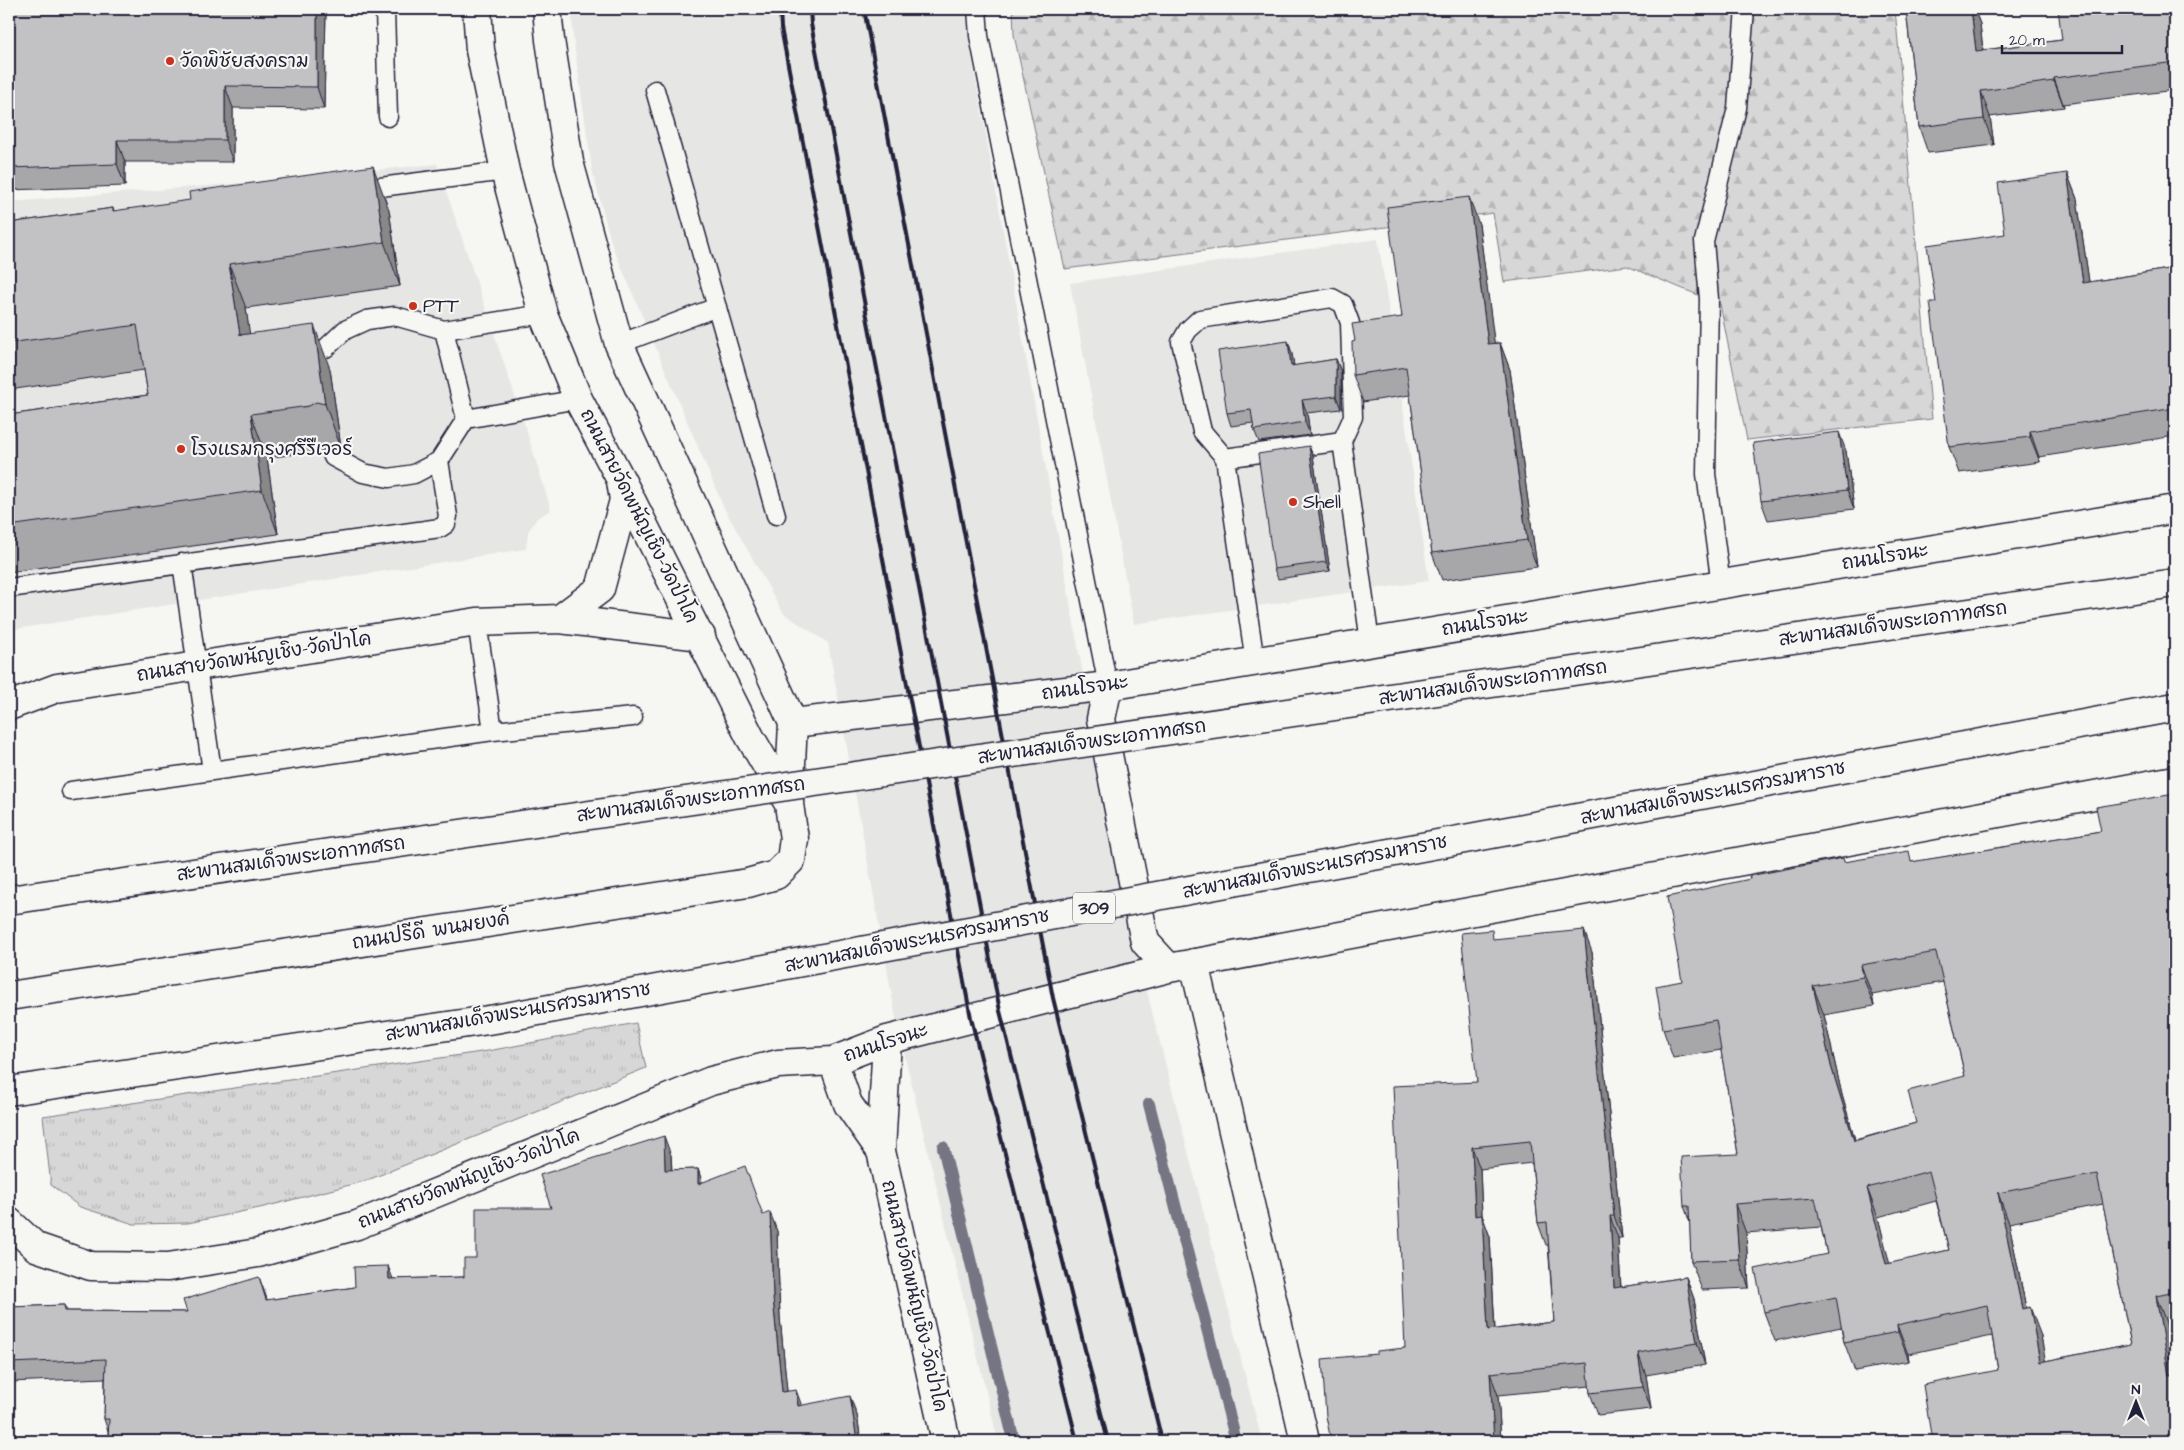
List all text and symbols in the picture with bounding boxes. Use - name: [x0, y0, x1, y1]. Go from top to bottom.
- scale bar: [2002, 22, 2122, 54]
- text: 20 m: [2009, 30, 2045, 51]
- place label: วัดพิชัยสงคราม: [180, 48, 309, 75]
- marker: วัดพิชัยสงคราม: [164, 55, 176, 67]
- place label: PTT: [423, 293, 459, 320]
- marker: PTT: [407, 300, 419, 312]
- street label: ถนนสายวัดพนัญเชิง-วัดป่าโค: [573, 404, 705, 628]
- place label: โรงแรมกรุงศรีรืเวอร์: [191, 436, 353, 463]
- marker: โรงแรมกรุงศรีรืเวอร์: [175, 443, 187, 455]
- place label: Shell: [1303, 489, 1341, 516]
- marker: Shell: [1287, 496, 1299, 508]
- street label: ถนนโรจนะ: [1840, 537, 1930, 577]
- street label: สะพานสมเด็จพระเอกาทศรถ: [1777, 595, 2009, 653]
- street label: ถนนโรจนะ: [1440, 603, 1530, 643]
- street label: ถนนสายวัดพนัญเชิง-วัดป่าโค: [135, 625, 373, 689]
- street label: สะพานสมเด็จพระเอกาทศรถ: [1377, 654, 1609, 712]
- street label: ถนนโรจนะ: [1040, 669, 1130, 707]
- street label: สะพานสมเด็จพระเอกาทศรถ: [976, 713, 1208, 771]
- street label: สะพานสมเด็จพระนเรศวรมหาราช: [1578, 754, 1848, 832]
- street label: สะพานสมเด็จพระเอกาทศรถ: [575, 771, 807, 829]
- street label: สะพานสมเด็จพระนเรศวรมหาราช: [1180, 828, 1450, 906]
- street label: สะพานสมเด็จพระเอกาทศรถ: [175, 830, 407, 888]
- road number: 309: [1073, 892, 1115, 924]
- street label: สะพานสมเด็จพระนเรศวรมหาราช: [782, 902, 1052, 980]
- street label: ถนนปรีดี พนมยงค์: [350, 905, 512, 957]
- street label: สะพานสมเด็จพระนเรศวรมหาราช: [383, 975, 653, 1049]
- street label: ถนนโรจนะ: [840, 1017, 932, 1069]
- street label: ถนนสายวัดพนัญเชิง-วัดป่าโค: [354, 1122, 584, 1236]
- street label: ถนนสายวัดพนัญเชิง-วัดป่าโค: [874, 1177, 954, 1415]
- north arrow: [2112, 1378, 2162, 1428]
- text: N: [2132, 1380, 2141, 1400]

